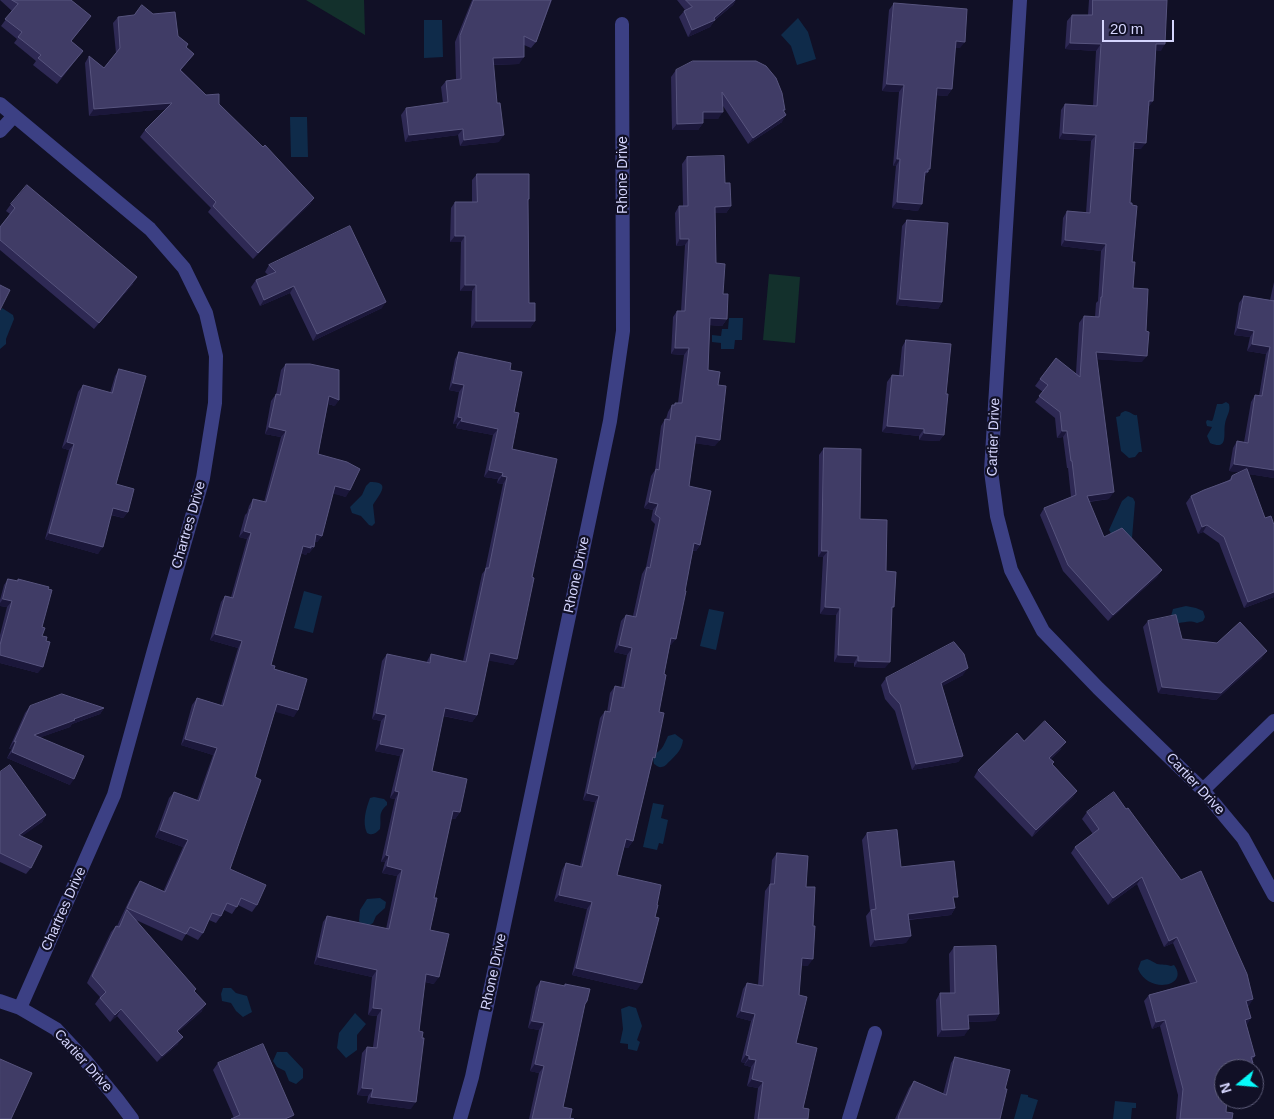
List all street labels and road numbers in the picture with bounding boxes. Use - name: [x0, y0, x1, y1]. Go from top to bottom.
- street label: Rhone Drive: [615, 136, 631, 214]
- street label: Cartier Drive: [984, 397, 1004, 477]
- street label: Chartres Drive: [168, 479, 210, 571]
- street label: Rhone Drive: [561, 535, 593, 615]
- street label: Cartier Drive: [1162, 750, 1228, 818]
- street label: Chartres Drive: [38, 864, 90, 954]
- street label: Rhone Drive: [478, 932, 510, 1012]
- street label: Cartier Drive: [50, 1026, 116, 1096]

